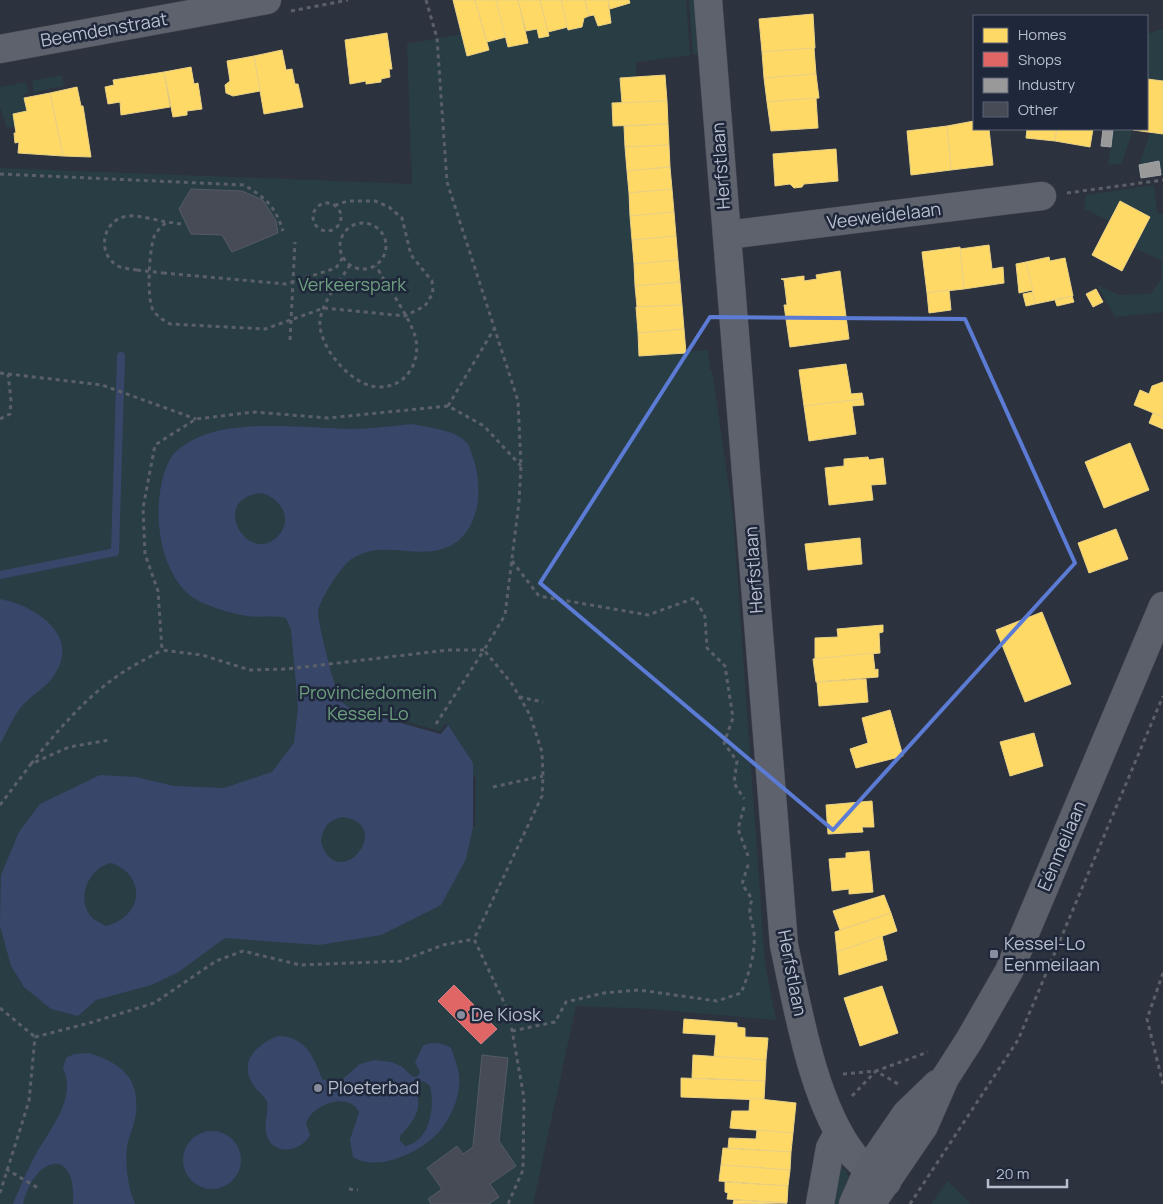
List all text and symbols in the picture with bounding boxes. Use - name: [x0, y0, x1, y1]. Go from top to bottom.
- street label: Beemdenstraat: [38, 6, 169, 52]
- legend: [973, 15, 1148, 130]
- text: Homes: [1018, 24, 1067, 45]
- text: Shops: [1018, 49, 1062, 70]
- text: Industry: [1018, 74, 1075, 95]
- text: Other: [1018, 99, 1059, 120]
- street label: Herfstlaan: [705, 122, 735, 210]
- street label: Veeweidelaan: [825, 196, 942, 234]
- park label: Verkeerspark: [298, 272, 407, 296]
- street label: Herfstlaan: [738, 526, 768, 614]
- park label: Provinciedomein Kessel-Lo: [299, 680, 437, 725]
- street label: Eénmeilaan: [1031, 797, 1091, 894]
- street label: Herfstlaan: [773, 928, 813, 1018]
- place label: Kessel-Lo Eenmeilaan: [1004, 931, 1100, 976]
- marker: Kessel-Lo Eenmeilaan: [988, 948, 1000, 960]
- place label: De Kiosk: [471, 1002, 542, 1026]
- marker: De Kiosk: [455, 1009, 467, 1021]
- place label: Ploeterbad: [328, 1075, 419, 1099]
- marker: Ploeterbad: [312, 1082, 324, 1094]
- scale bar: [988, 1156, 1067, 1188]
- text: 20 m: [996, 1163, 1029, 1184]

